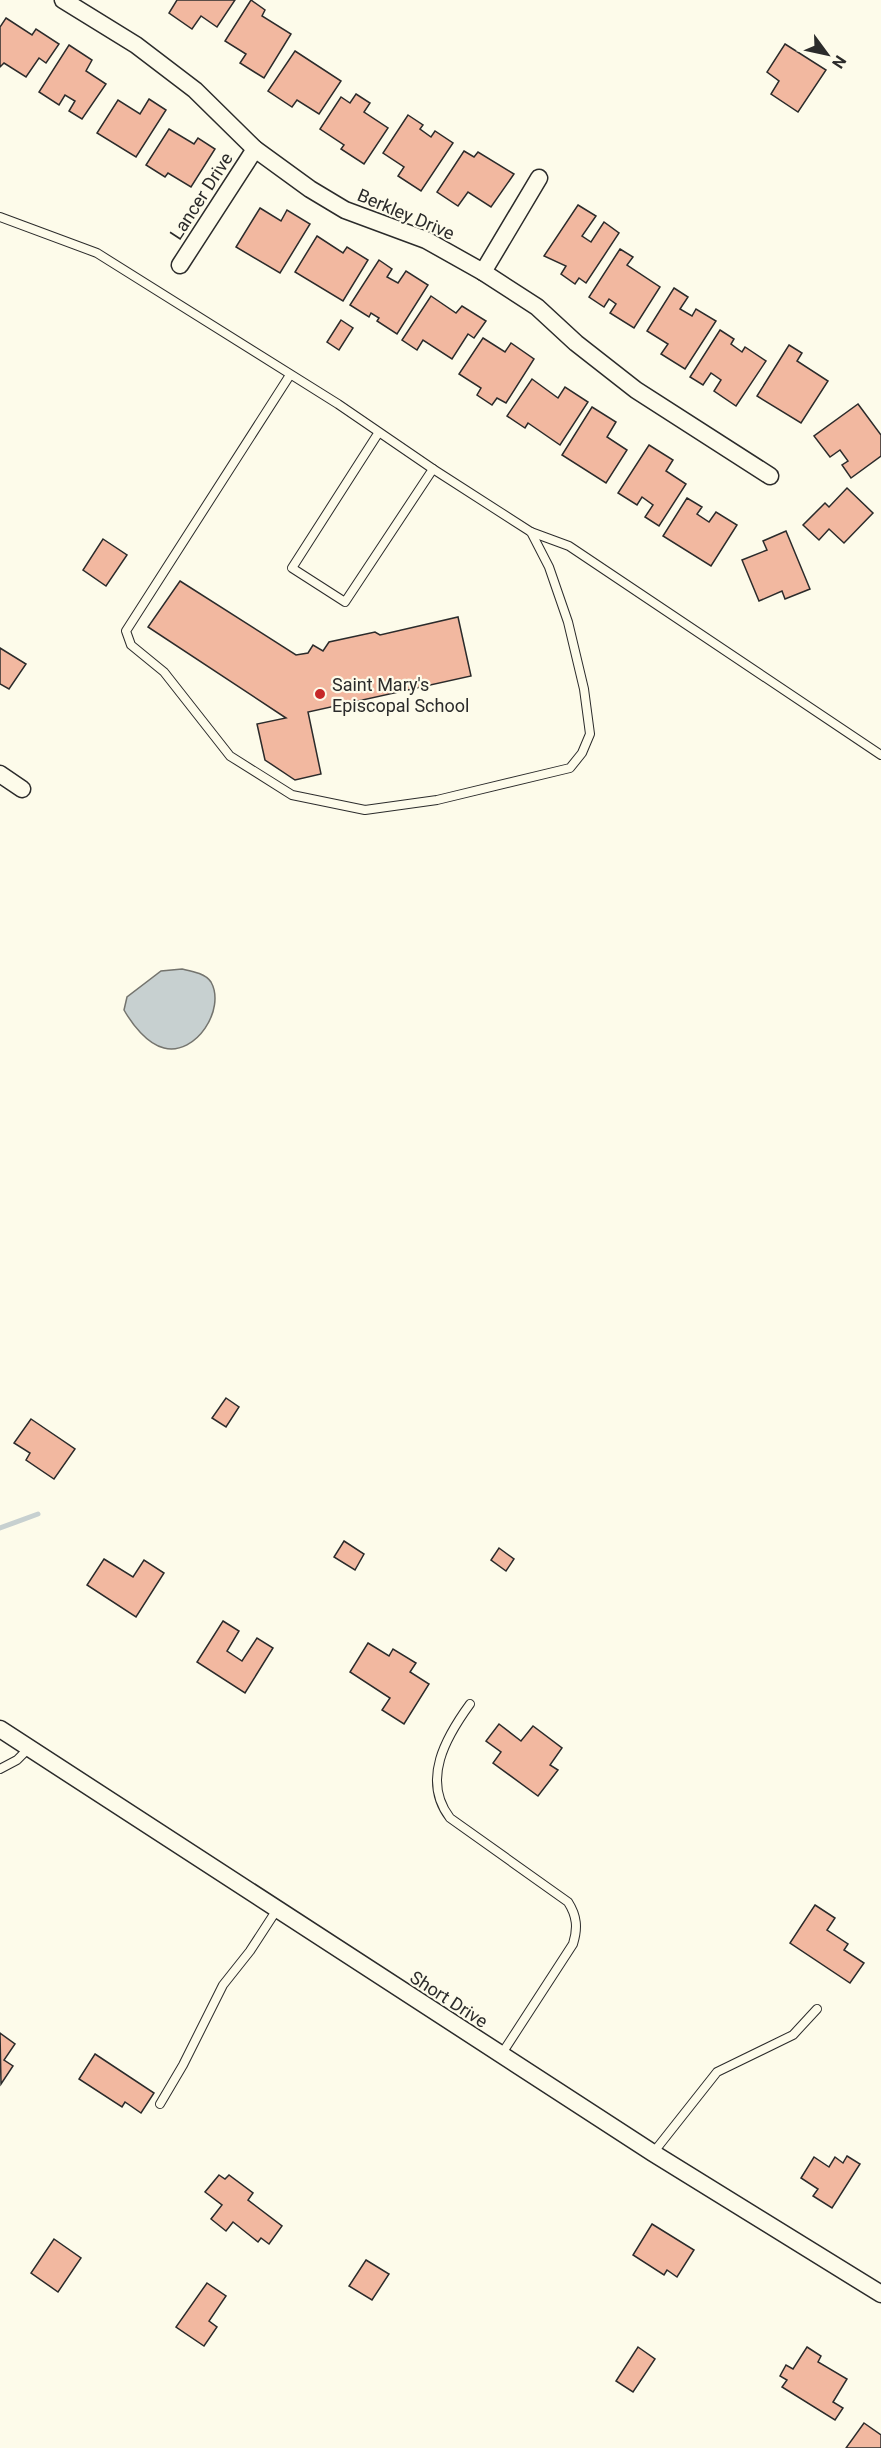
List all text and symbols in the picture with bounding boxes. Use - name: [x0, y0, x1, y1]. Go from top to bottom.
- north arrow: [797, 24, 857, 84]
- text: N: [828, 52, 850, 72]
- street label: Lancer Drive: [165, 149, 237, 243]
- street label: Berkley Drive: [354, 184, 458, 244]
- place label: Saint Mary's Episcopal School: [332, 674, 469, 716]
- marker: Saint Mary's Episcopal School: [313, 687, 327, 701]
- street label: Short Drive: [406, 1966, 492, 2032]

